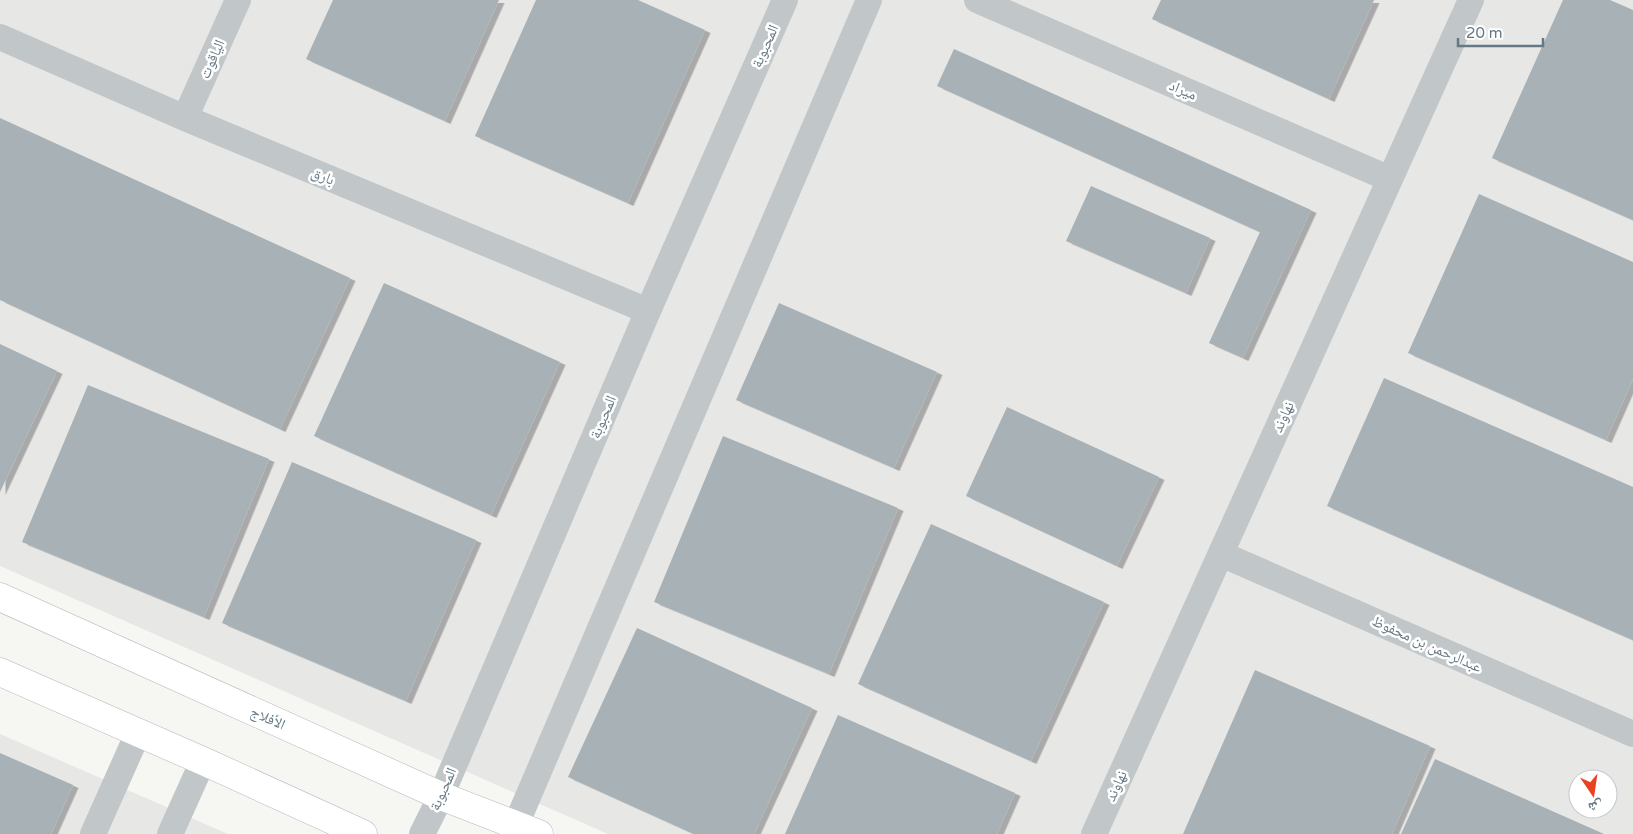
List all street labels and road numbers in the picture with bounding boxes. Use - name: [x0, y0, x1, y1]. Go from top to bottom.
- street label: المحبوبة: [748, 22, 782, 70]
- street label: الياقوت: [195, 37, 229, 81]
- street label: ميراد: [1167, 76, 1200, 104]
- street label: بارق: [308, 163, 337, 190]
- street label: المحبوبة: [586, 393, 620, 441]
- street label: نهاوند: [1268, 399, 1298, 435]
- street label: عبدالرحمن بن محفوظ: [1369, 612, 1485, 677]
- street label: الأفلاج: [247, 702, 288, 735]
- street label: المحبوبة: [426, 765, 460, 813]
- street label: نهاوند: [1101, 768, 1131, 804]

